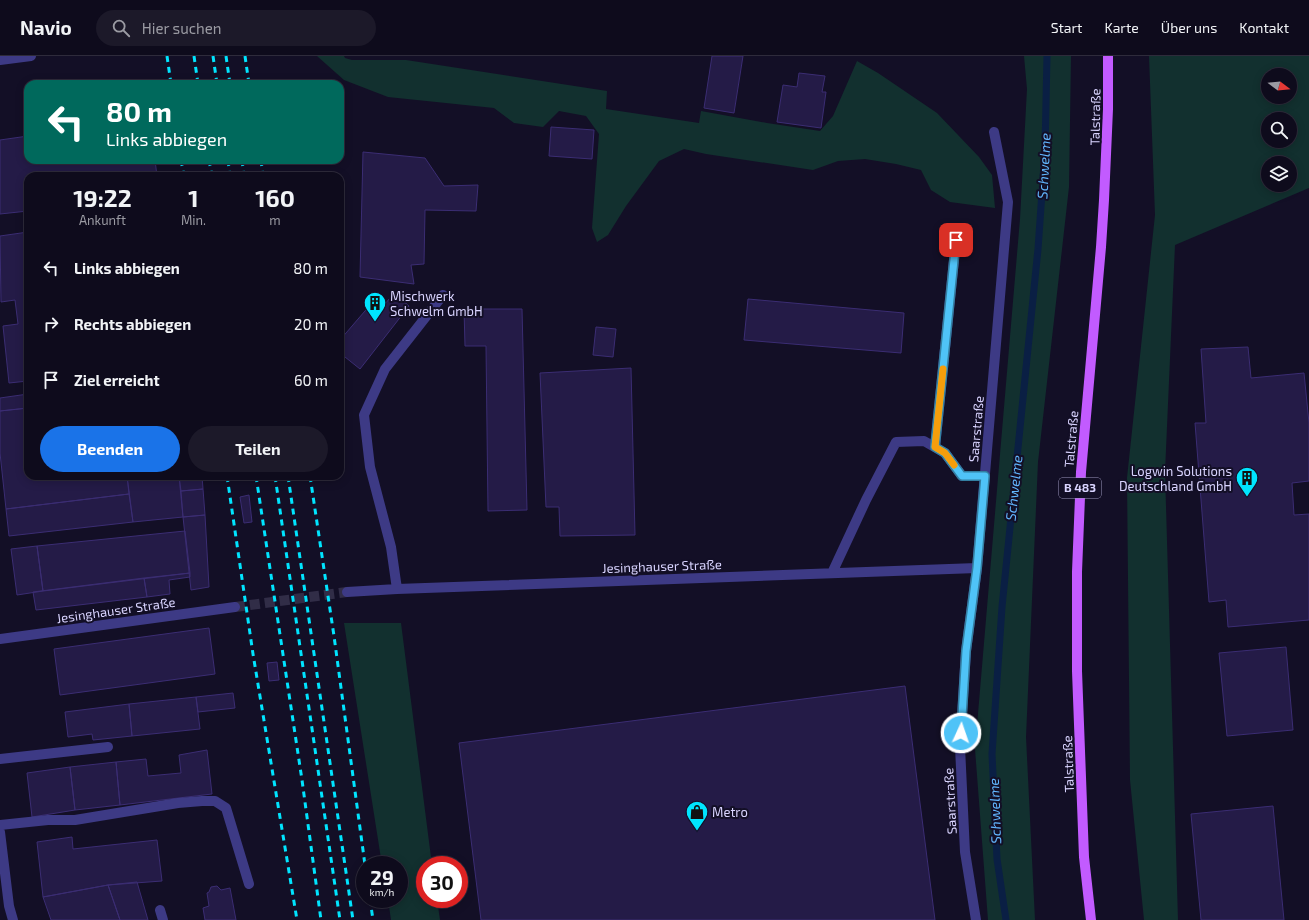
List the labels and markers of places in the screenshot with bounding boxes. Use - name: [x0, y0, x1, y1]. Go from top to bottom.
- pin: [939, 223, 973, 257]
- place label: Mischwerk Schwelm GmbH: [390, 288, 483, 319]
- building icon: Mischwerk Schwelm GmbH: [362, 290, 388, 323]
- place label: Logwin Solutions Deutschland GmbH: [1119, 463, 1232, 494]
- building icon: Logwin Solutions Deutschland GmbH: [1234, 465, 1260, 498]
- shop icon: Metro: [684, 799, 710, 832]
- place label: Metro: [712, 804, 748, 820]

